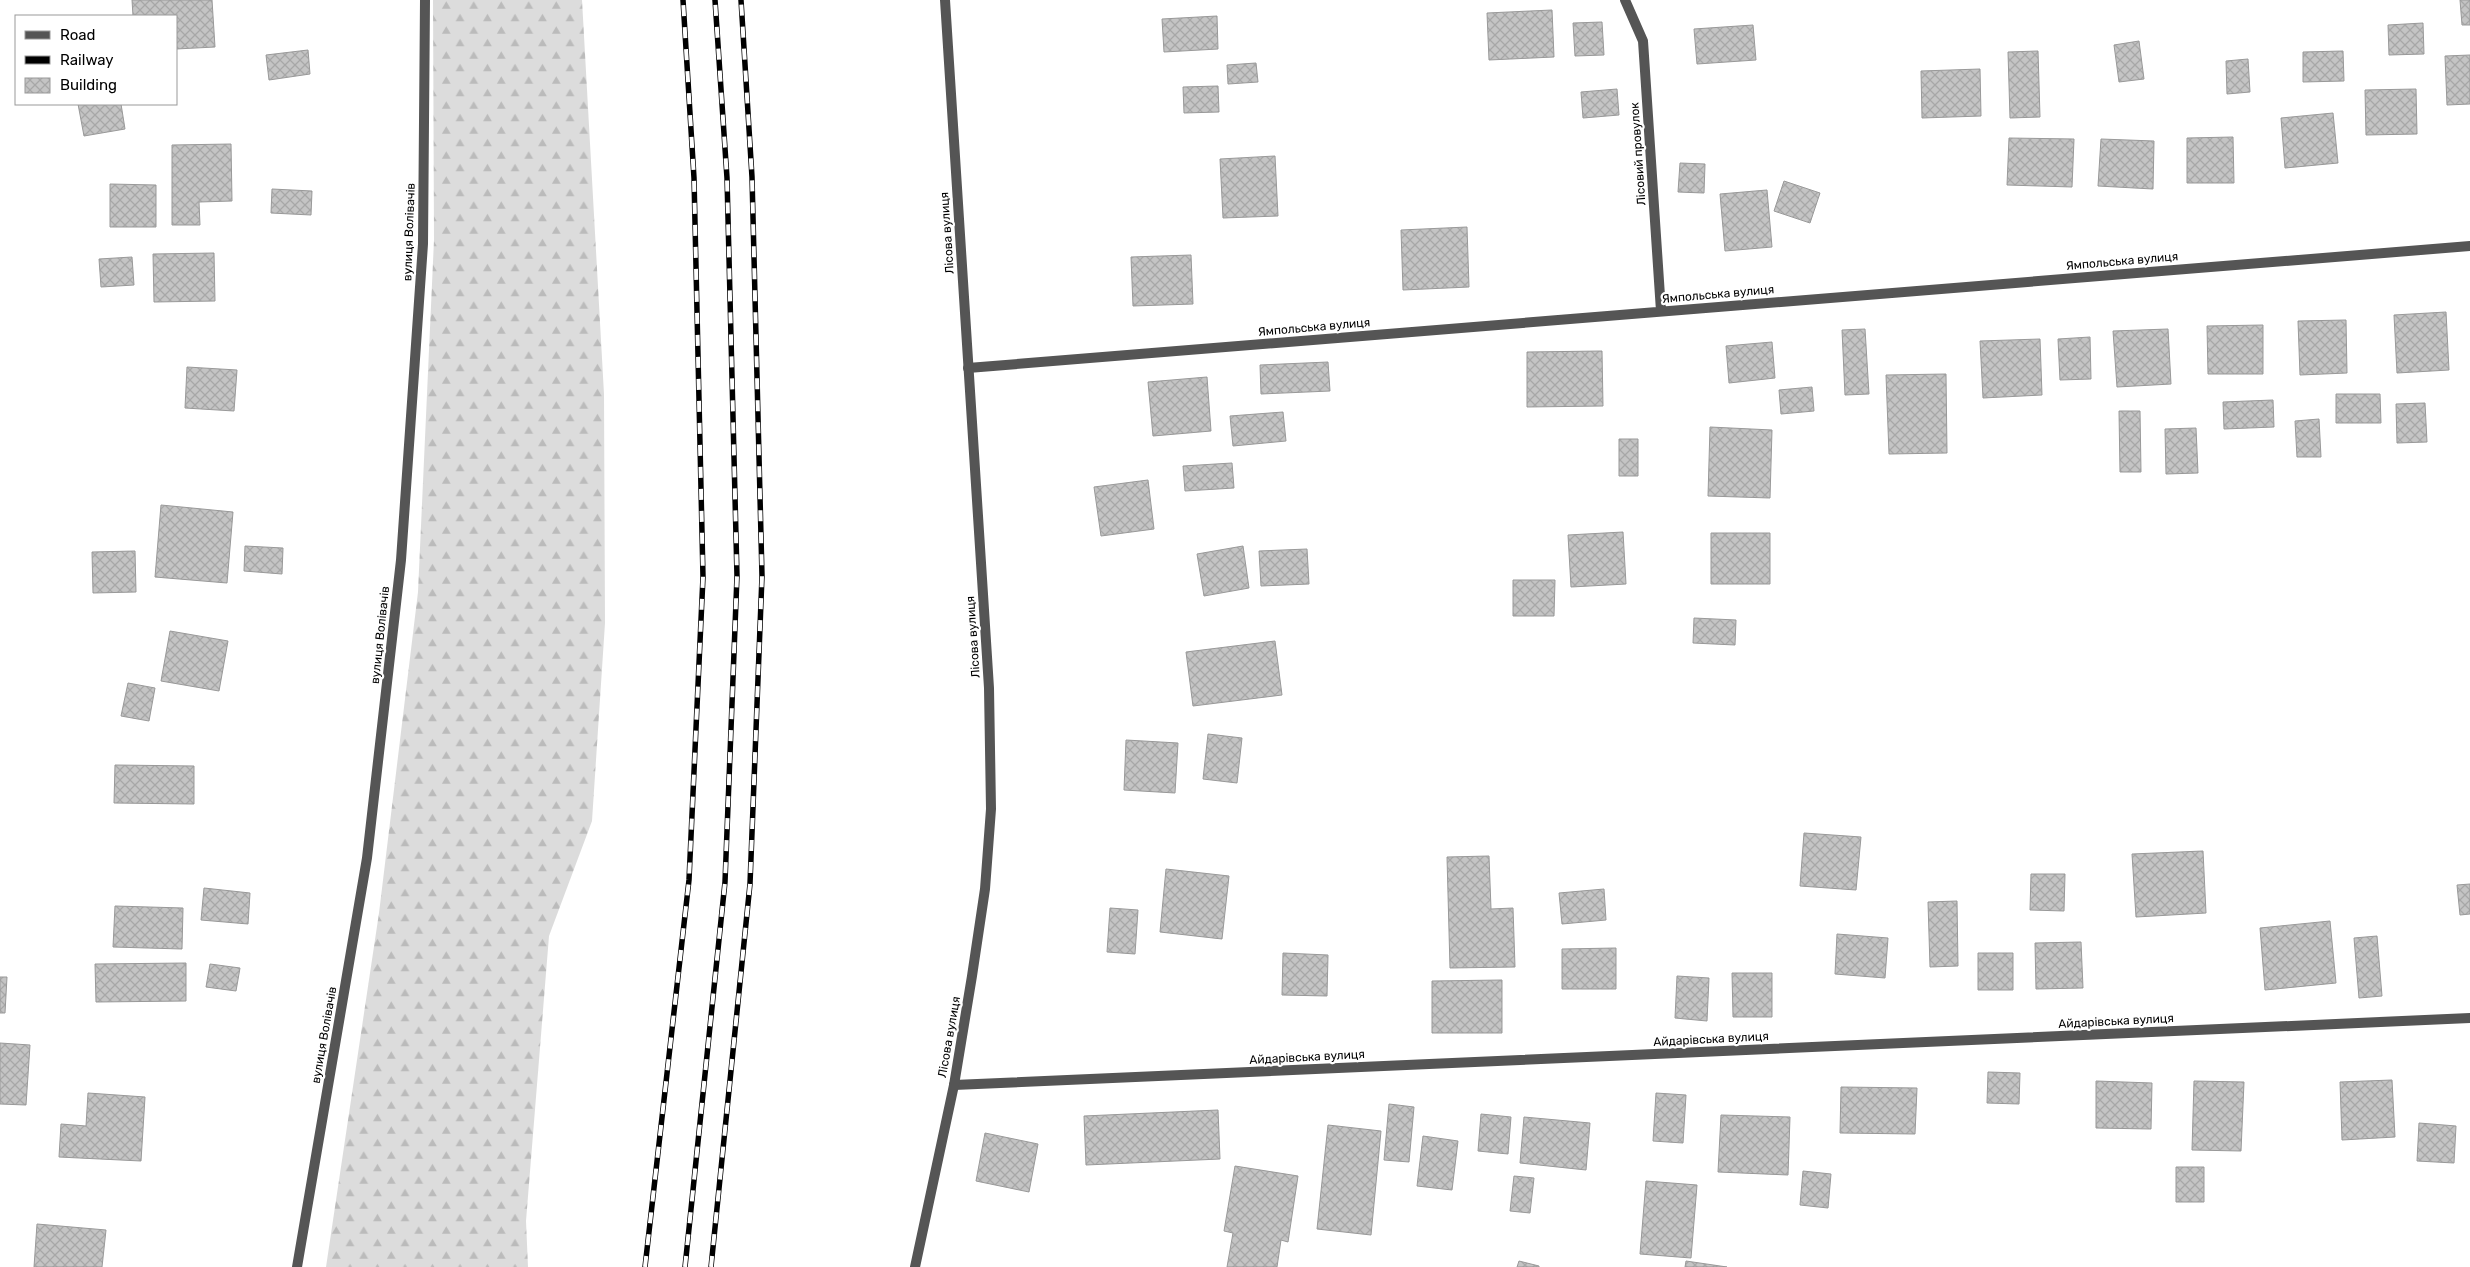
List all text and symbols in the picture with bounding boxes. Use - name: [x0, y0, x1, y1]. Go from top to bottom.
- legend: [15, 15, 178, 105]
- text: Road: [60, 26, 96, 44]
- text: Railway: [60, 51, 114, 69]
- text: Building: [60, 76, 117, 94]
- street label: Лісовий провулок: [1627, 101, 1649, 206]
- street label: вулиця Волівачів: [400, 182, 418, 281]
- street label: Лісова вулиця: [937, 191, 957, 275]
- street label: Ямпольська вулиця: [2065, 249, 2179, 273]
- street label: Ямпольська вулиця: [1661, 282, 1775, 306]
- street label: Ямпольська вулиця: [1257, 315, 1371, 339]
- street label: вулиця Волівачів: [368, 585, 392, 685]
- street label: Лісова вулиця: [963, 595, 983, 679]
- street label: вулиця Волівачів: [309, 985, 339, 1085]
- street label: Лісова вулиця: [935, 995, 963, 1079]
- street label: Айдарівська вулиця: [2058, 1011, 2174, 1031]
- street label: Айдарівська вулиця: [1653, 1029, 1769, 1049]
- street label: Айдарівська вулиця: [1249, 1047, 1365, 1067]

